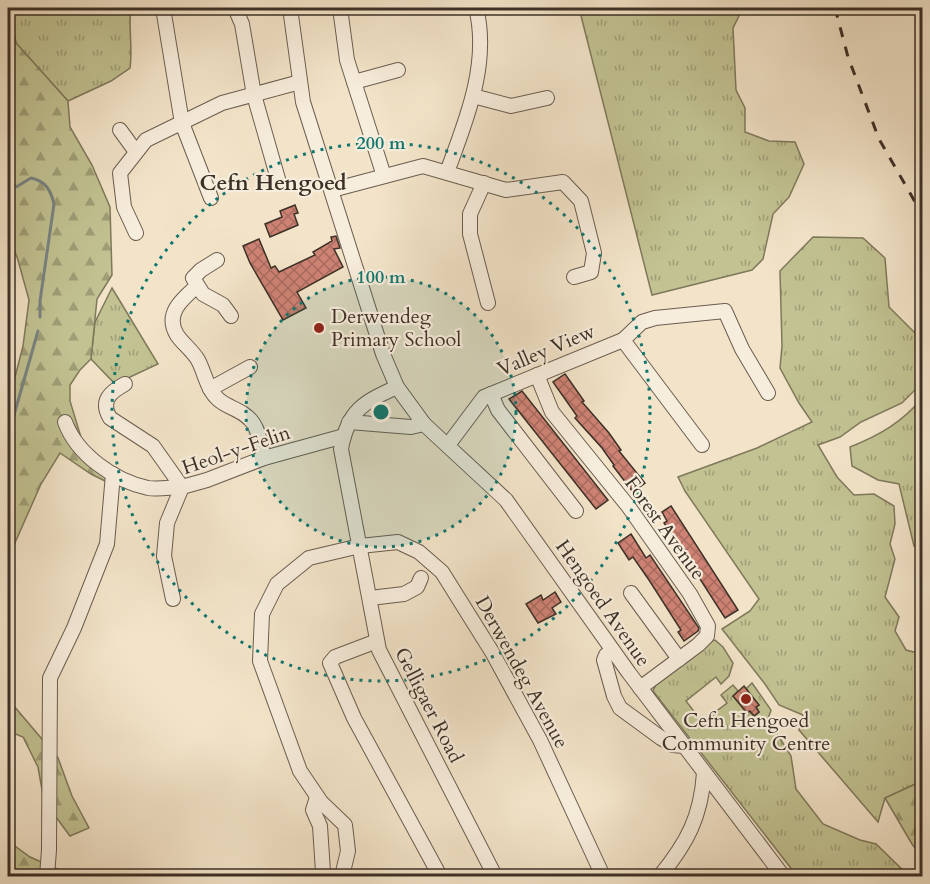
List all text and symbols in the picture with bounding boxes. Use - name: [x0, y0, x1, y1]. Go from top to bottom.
- text: 200 m: [356, 131, 406, 156]
- district label: Cefn Hengoed: [199, 168, 347, 198]
- text: 100 m: [356, 265, 406, 290]
- place label: Derwendeg Primary School: [331, 303, 461, 353]
- street label: Valley View: [493, 317, 599, 383]
- marker: Derwendeg Primary School: [312, 321, 326, 335]
- centre of rings: [371, 402, 391, 422]
- street label: Heol-y-Felin: [178, 419, 294, 481]
- street label: Forest Avenue: [618, 471, 712, 585]
- street label: Hengoed Avenue: [549, 534, 657, 672]
- street label: Derwendeg Avenue: [469, 591, 575, 753]
- street label: Gelligaer Road: [388, 643, 470, 768]
- marker: Cefn Hengoed Community Centre: [739, 692, 753, 706]
- place label: Cefn Hengoed Community Centre: [662, 707, 830, 757]

